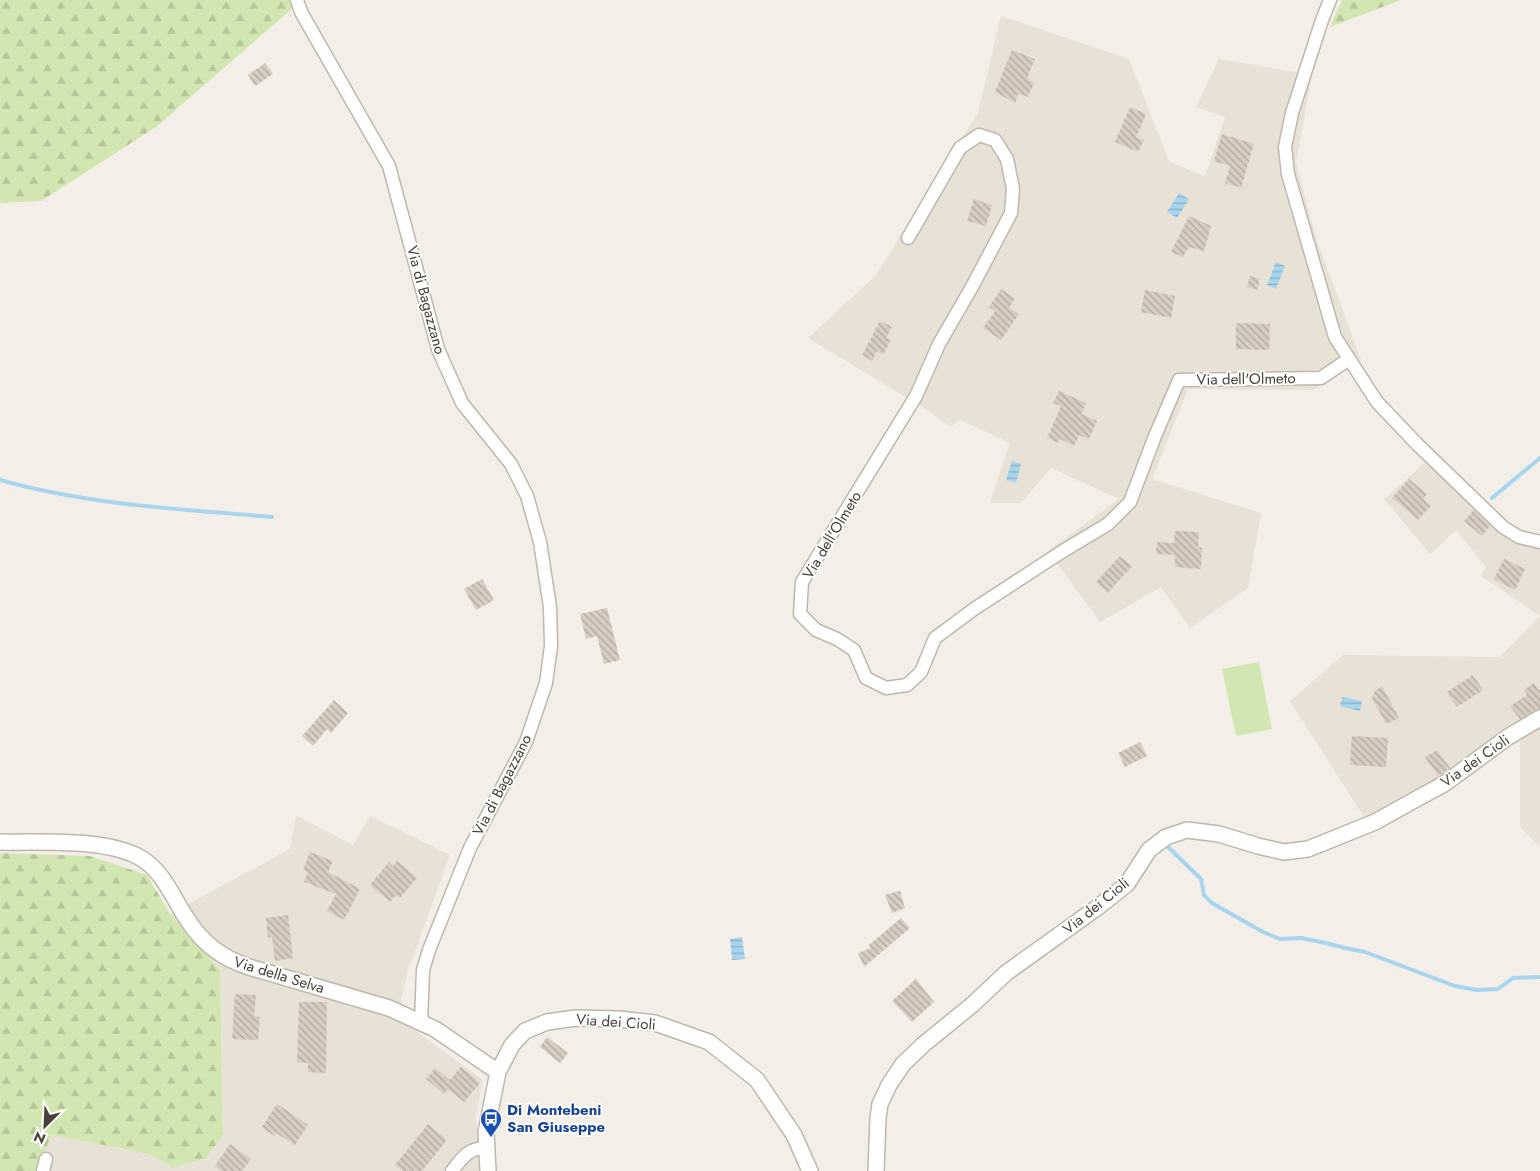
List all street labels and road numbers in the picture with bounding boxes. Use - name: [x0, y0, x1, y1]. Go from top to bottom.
- street label: Via di Bagazzano: [401, 243, 451, 357]
- street label: Via dell'Olmeto: [1196, 367, 1296, 391]
- street label: Via dell'Olmeto: [797, 487, 867, 583]
- street label: Via dei Cioli: [1436, 729, 1514, 793]
- street label: Via di Bagazzano: [467, 730, 537, 840]
- street label: Via dei Cioli: [1058, 872, 1134, 940]
- street label: Via della Selva: [231, 951, 327, 999]
- street label: Via dei Cioli: [575, 1008, 657, 1036]

